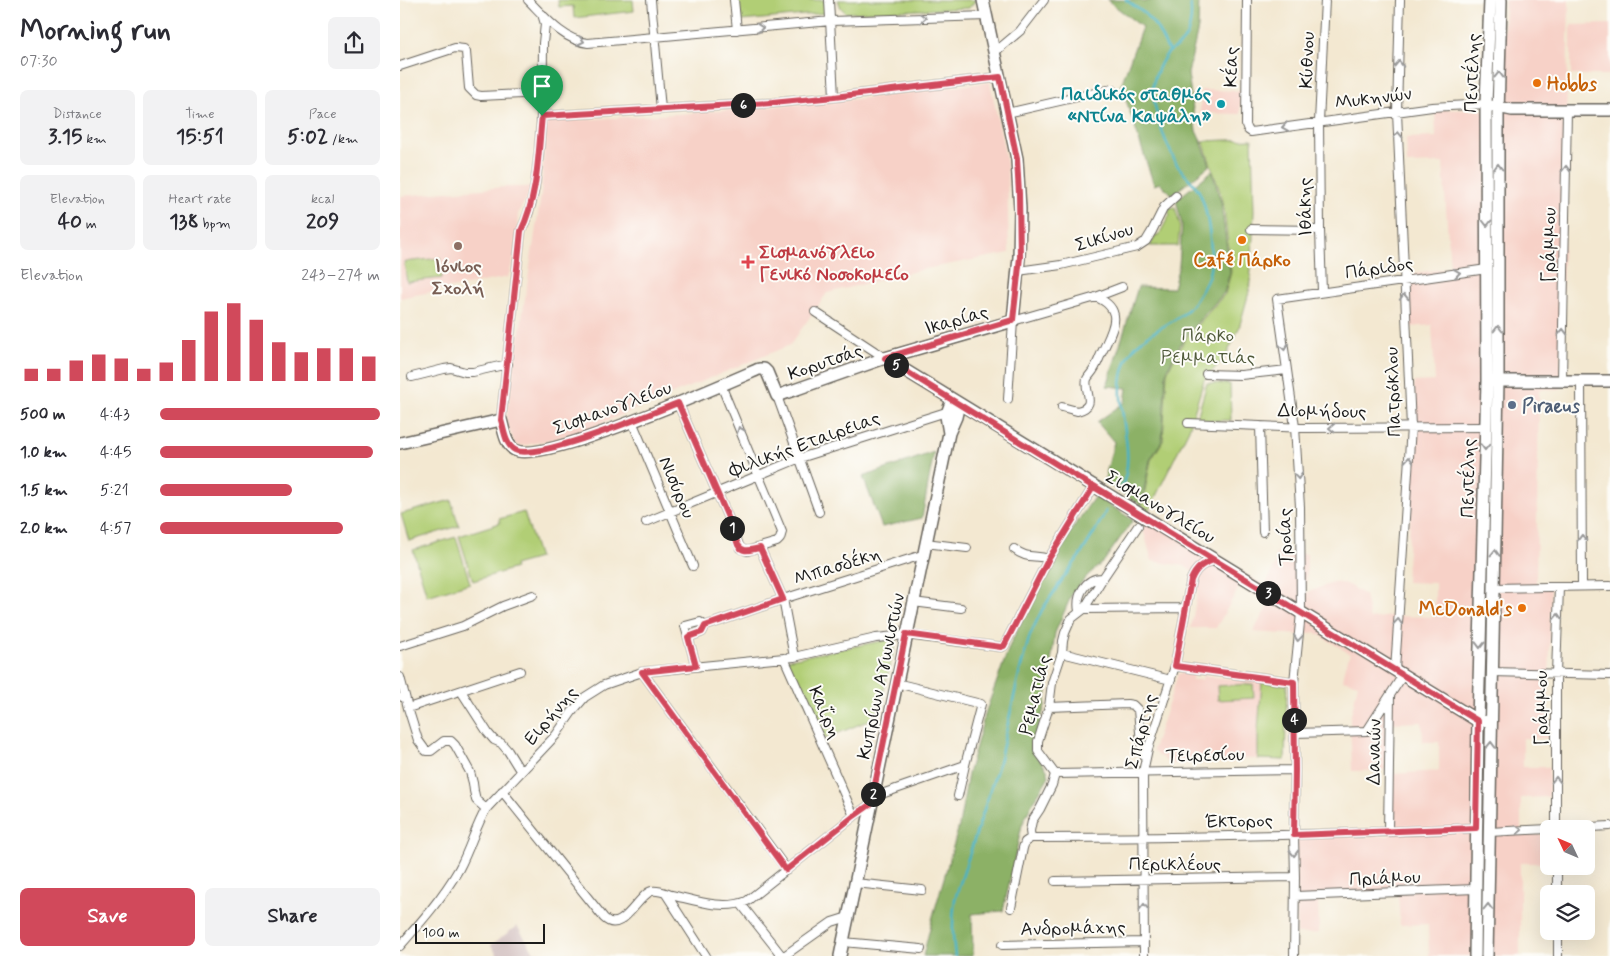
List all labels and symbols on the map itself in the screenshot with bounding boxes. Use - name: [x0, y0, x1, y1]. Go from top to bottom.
- one-way arrow: [919, 13, 927, 23]
- one-way arrow: [757, 22, 765, 33]
- street label: Κύθνου: [1294, 31, 1321, 89]
- street label: Πεντέλης: [1459, 33, 1486, 113]
- one-way arrow: [577, 36, 586, 46]
- street label: Κέας: [1219, 46, 1244, 88]
- one-way arrow: [1393, 59, 1404, 67]
- pin: [521, 65, 563, 116]
- one-way arrow: [1494, 71, 1504, 78]
- place label: Hobbs: [1547, 72, 1598, 97]
- marker: Hobbs: [1531, 77, 1543, 89]
- street label: Μυκηνών: [1333, 81, 1413, 116]
- place label: Παιδικός σταθμός «Ντίνα Καψάλη»: [1061, 82, 1212, 129]
- pin: 6: [730, 92, 756, 118]
- marker: Παιδικός σταθμός «Ντίνα Καψάλη»: [1215, 98, 1227, 110]
- one-way arrow: [1281, 121, 1289, 132]
- one-way arrow: [1393, 131, 1403, 138]
- one-way arrow: [1493, 162, 1503, 170]
- one-way arrow: [1561, 165, 1571, 172]
- street label: Ιθάκης: [1292, 177, 1319, 237]
- street label: Γράμμου: [1536, 207, 1563, 283]
- street label: Σικίνου: [1072, 217, 1137, 258]
- one-way arrow: [1482, 219, 1492, 227]
- marker: Café Πάρκο: [1236, 234, 1248, 246]
- marker: Ιόνιος Σχολή: [452, 240, 464, 252]
- place label: Σισμανόγλειο Γενικό Νοσοκομείο: [759, 240, 909, 287]
- place label: Café Πάρκο: [1193, 248, 1291, 273]
- street label: Πάριδος: [1344, 251, 1415, 286]
- place label: Ιόνιος Σχολή: [432, 254, 485, 301]
- marker: Σισμανόγλειο Γενικό Νοσοκομείο: [741, 255, 755, 269]
- one-way arrow: [1453, 268, 1461, 279]
- one-way arrow: [1399, 293, 1410, 301]
- street label: Ικαρίας: [922, 299, 991, 341]
- park label: Πάρκο Ρεμματιάς: [1161, 323, 1255, 370]
- one-way arrow: [1493, 325, 1503, 332]
- one-way arrow: [1557, 327, 1568, 335]
- street label: Κορυτσάς: [785, 338, 866, 387]
- one-way arrow: [1278, 343, 1288, 351]
- street label: Πατρόκλου: [1379, 347, 1408, 437]
- pin: 5: [884, 352, 908, 378]
- street label: Σισμανογλείου: [550, 375, 675, 441]
- place label: Piraeus: [1522, 394, 1580, 419]
- street label: Διομήδους: [1277, 398, 1367, 425]
- marker: Piraeus: [1506, 399, 1518, 411]
- street label: Φιλικής Εταιρειας: [725, 405, 883, 484]
- one-way arrow: [1328, 423, 1336, 433]
- one-way arrow: [735, 426, 746, 435]
- street label: Πεντέλης: [1455, 438, 1482, 518]
- one-way arrow: [1480, 444, 1491, 452]
- street label: Νισύρου: [652, 453, 701, 522]
- one-way arrow: [1403, 455, 1414, 463]
- street label: Σισμανογλείου: [1101, 465, 1220, 550]
- one-way arrow: [1292, 472, 1303, 480]
- street label: Τροίας: [1272, 508, 1299, 566]
- pin: 1: [720, 516, 744, 540]
- one-way arrow: [1576, 533, 1587, 541]
- street label: Μπασδέκη: [791, 541, 884, 592]
- one-way arrow: [1490, 549, 1500, 557]
- pin: 3: [1256, 580, 1280, 606]
- street label: Κυπρίων Αγωνιστών: [852, 591, 911, 762]
- place label: McDonald's: [1419, 597, 1513, 622]
- marker: McDonald's: [1516, 602, 1528, 614]
- one-way arrow: [1552, 613, 1563, 621]
- one-way arrow: [1393, 618, 1404, 626]
- one-way arrow: [1293, 634, 1304, 642]
- one-way arrow: [1475, 641, 1485, 649]
- street label: Ρεματιάς: [1013, 653, 1057, 738]
- street label: Γράμμου: [1529, 670, 1554, 746]
- street label: Ειρήνης: [519, 681, 584, 751]
- street label: Καΐρη: [802, 682, 847, 743]
- street label: Σπάρτης: [1119, 691, 1163, 772]
- pin: 4: [1282, 708, 1306, 732]
- street label: Δαναών: [1361, 719, 1388, 785]
- one-way arrow: [1486, 741, 1496, 748]
- street label: Τειρεσίου: [1165, 742, 1245, 769]
- one-way arrow: [1551, 776, 1561, 784]
- pin: 2: [860, 782, 886, 806]
- street label: Έκτορος: [1205, 808, 1273, 835]
- north arrow: [1540, 820, 1595, 875]
- one-way arrow: [1515, 825, 1523, 836]
- one-way arrow: [1289, 849, 1300, 857]
- street label: Περικλέους: [1129, 852, 1221, 877]
- street label: Πριάμου: [1349, 865, 1421, 892]
- one-way arrow: [1139, 903, 1149, 911]
- one-way arrow: [1483, 903, 1493, 911]
- street label: Ανδρομάχης: [1020, 915, 1126, 942]
- scale bar: [415, 921, 545, 944]

